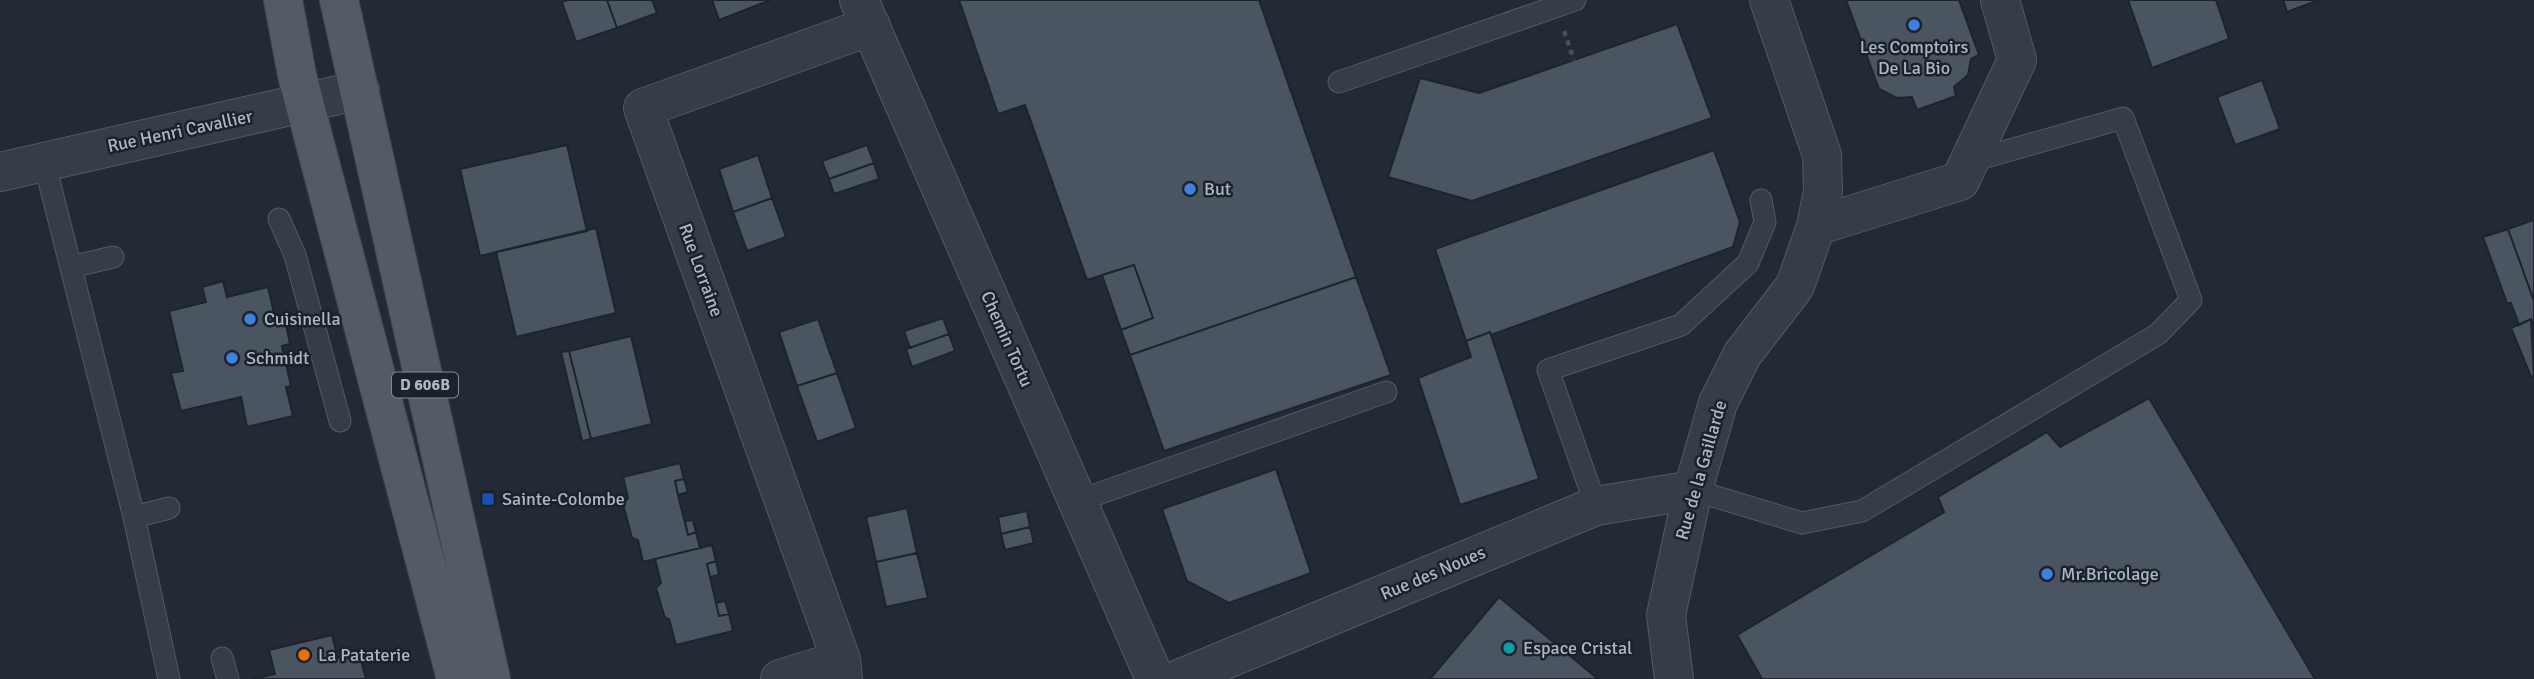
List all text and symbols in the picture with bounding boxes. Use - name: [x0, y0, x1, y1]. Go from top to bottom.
- marker: Les Comptoirs De La Bio: [1906, 17, 1922, 33]
- place label: Les Comptoirs De La Bio: [1860, 36, 1968, 79]
- street label: Rue Henri Cavallier: [106, 105, 255, 157]
- place label: But: [1204, 178, 1231, 200]
- marker: But: [1182, 181, 1198, 197]
- street label: Rue Lorraine: [674, 220, 728, 320]
- street label: Chemin Tortu: [976, 288, 1038, 390]
- place label: Cuisinella: [264, 308, 341, 330]
- marker: Cuisinella: [242, 311, 258, 327]
- place label: Schmidt: [246, 347, 309, 369]
- marker: Schmidt: [224, 350, 240, 366]
- road number: D 606B: [392, 372, 458, 398]
- street label: Rue de la Gaillarde: [1671, 398, 1731, 542]
- place label: Sainte-Colombe: [502, 488, 625, 510]
- marker: Sainte-Colombe: [480, 491, 496, 507]
- street label: Rue des Noues: [1377, 541, 1489, 605]
- place label: Mr.Bricolage: [2061, 563, 2159, 585]
- marker: Mr.Bricolage: [2039, 566, 2055, 582]
- place label: Espace Cristal: [1523, 637, 1632, 659]
- marker: Espace Cristal: [1501, 640, 1517, 656]
- place label: La Pataterie: [318, 644, 410, 666]
- marker: La Pataterie: [296, 647, 312, 663]

